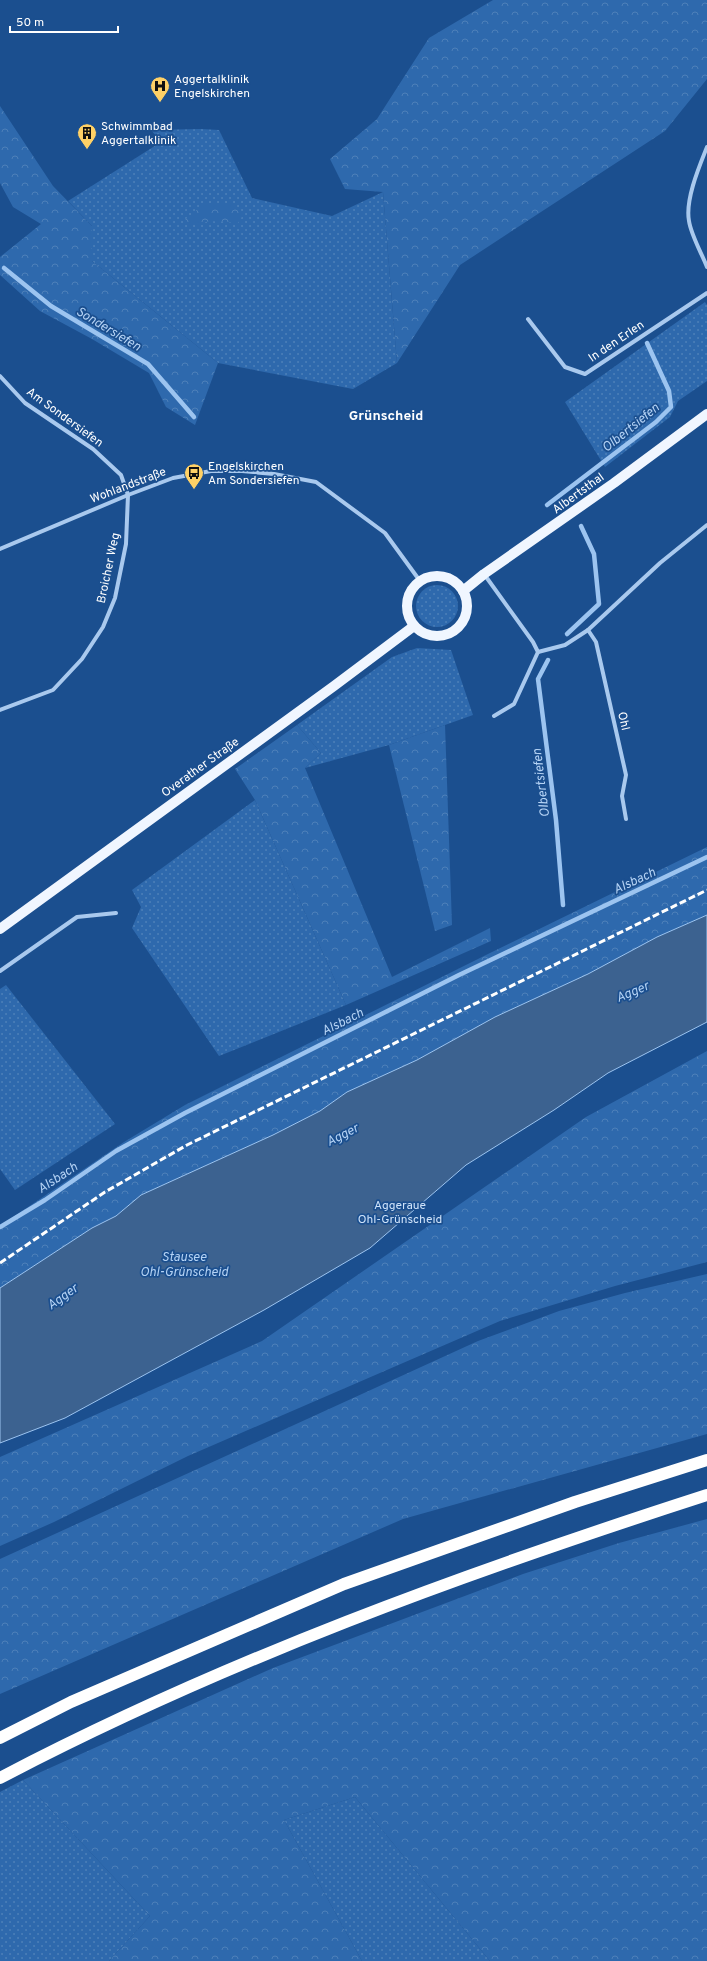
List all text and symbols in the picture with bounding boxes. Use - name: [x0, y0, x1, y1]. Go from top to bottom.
- scale bar: [10, 8, 118, 34]
- text: 50 m: [16, 15, 44, 31]
- place label: Aggertalklinik Engelskirchen: [174, 72, 250, 102]
- hospital icon: Aggertalklinik Engelskirchen: [149, 75, 171, 103]
- place label: Schwimmbad Aggertalklinik: [101, 119, 176, 149]
- building icon: Schwimmbad Aggertalklinik: [76, 122, 98, 150]
- water label: Sondersiefen: [73, 304, 143, 355]
- street label: In den Erlen: [586, 317, 648, 366]
- street label: Am Sondersiefen: [23, 384, 106, 451]
- water label: Olbertsiefen: [599, 401, 663, 457]
- district label: Grünscheid: [349, 408, 423, 425]
- place label: Engelskirchen Am Sondersiefen: [208, 459, 299, 489]
- bus stop icon: Engelskirchen Am Sondersiefen: [183, 462, 205, 490]
- street label: Wohlandstraße: [88, 464, 169, 508]
- street label: Albertsthal: [550, 470, 608, 518]
- street label: Broicher Weg: [94, 531, 124, 605]
- street label: Ohl: [613, 710, 633, 732]
- street label: Overather Straße: [159, 734, 243, 801]
- water label: Olbertsiefen: [530, 747, 554, 818]
- water label: Alsbach: [611, 865, 659, 899]
- water label: Agger: [614, 978, 653, 1007]
- water label: Alsbach: [319, 1005, 366, 1040]
- water label: Agger: [324, 1120, 363, 1151]
- water label: Alsbach: [35, 1160, 81, 1198]
- park label: Aggeraue Ohl-Grünscheid: [358, 1198, 442, 1228]
- water label: Stausee Ohl-Grünscheid: [140, 1250, 229, 1281]
- water label: Agger: [45, 1280, 83, 1314]

